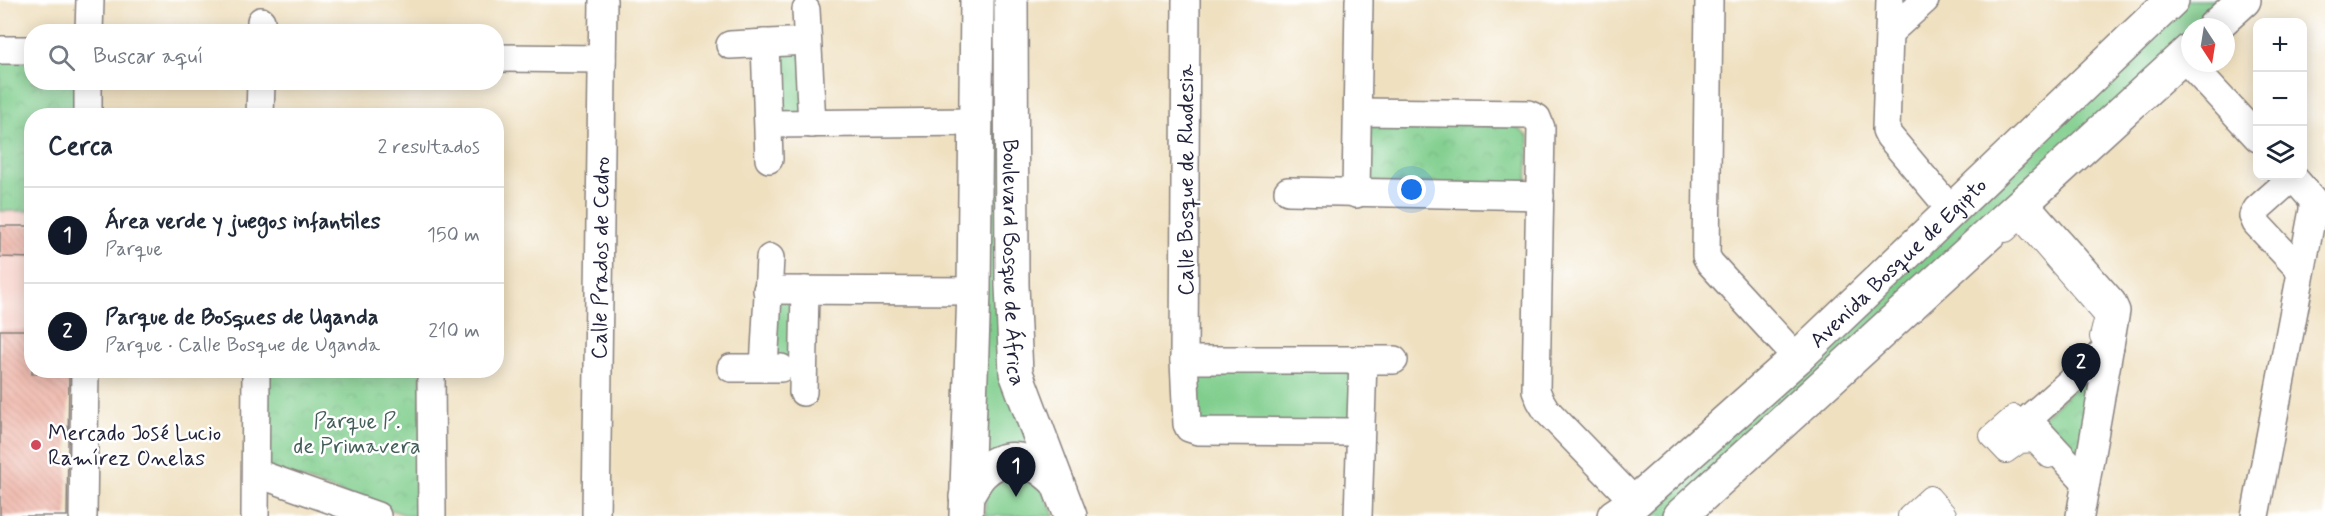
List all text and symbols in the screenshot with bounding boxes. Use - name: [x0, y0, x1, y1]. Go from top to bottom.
- north arrow: [2181, 18, 2235, 72]
- map controls: [2253, 18, 2307, 180]
- button: +: [2253, 18, 2307, 72]
- search box: [24, 24, 504, 90]
- icon: search: [45, 41, 78, 74]
- text: Buscar aquí: [93, 43, 204, 71]
- street label: Calle Bosque de Rhodesia: [1173, 63, 1201, 296]
- button: −: [2253, 72, 2307, 126]
- button: layers: [2253, 126, 2307, 180]
- text: Cerca: [48, 130, 113, 164]
- text: 2 resultados: [377, 134, 480, 161]
- street label: Boulevard Bosque de África: [995, 139, 1031, 390]
- street label: Calle Prados de Cedro: [586, 156, 617, 360]
- street label: Avenida Bosque de Egipto: [1804, 172, 1994, 355]
- your location: [1397, 175, 1426, 204]
- text: Área verde y juegos infantiles: [105, 208, 381, 236]
- text: 1: [63, 222, 72, 249]
- text: 150 m: [427, 222, 480, 249]
- text: Parque: [105, 236, 163, 263]
- text: Parque de Bosques de Uganda: [105, 304, 378, 332]
- text: 2: [63, 318, 72, 345]
- text: 210 m: [428, 318, 480, 345]
- text: Parque · Calle Bosque de Uganda: [105, 332, 380, 359]
- pin: 2: [2062, 344, 2100, 393]
- park label: Parque P. de Primavera: [293, 408, 421, 461]
- place label: Mercado José Lucio Ramírez Onelas: [48, 420, 221, 473]
- marker: Mercado José Lucio Ramírez Onelas: [29, 438, 43, 452]
- pin: 1: [996, 448, 1036, 497]

